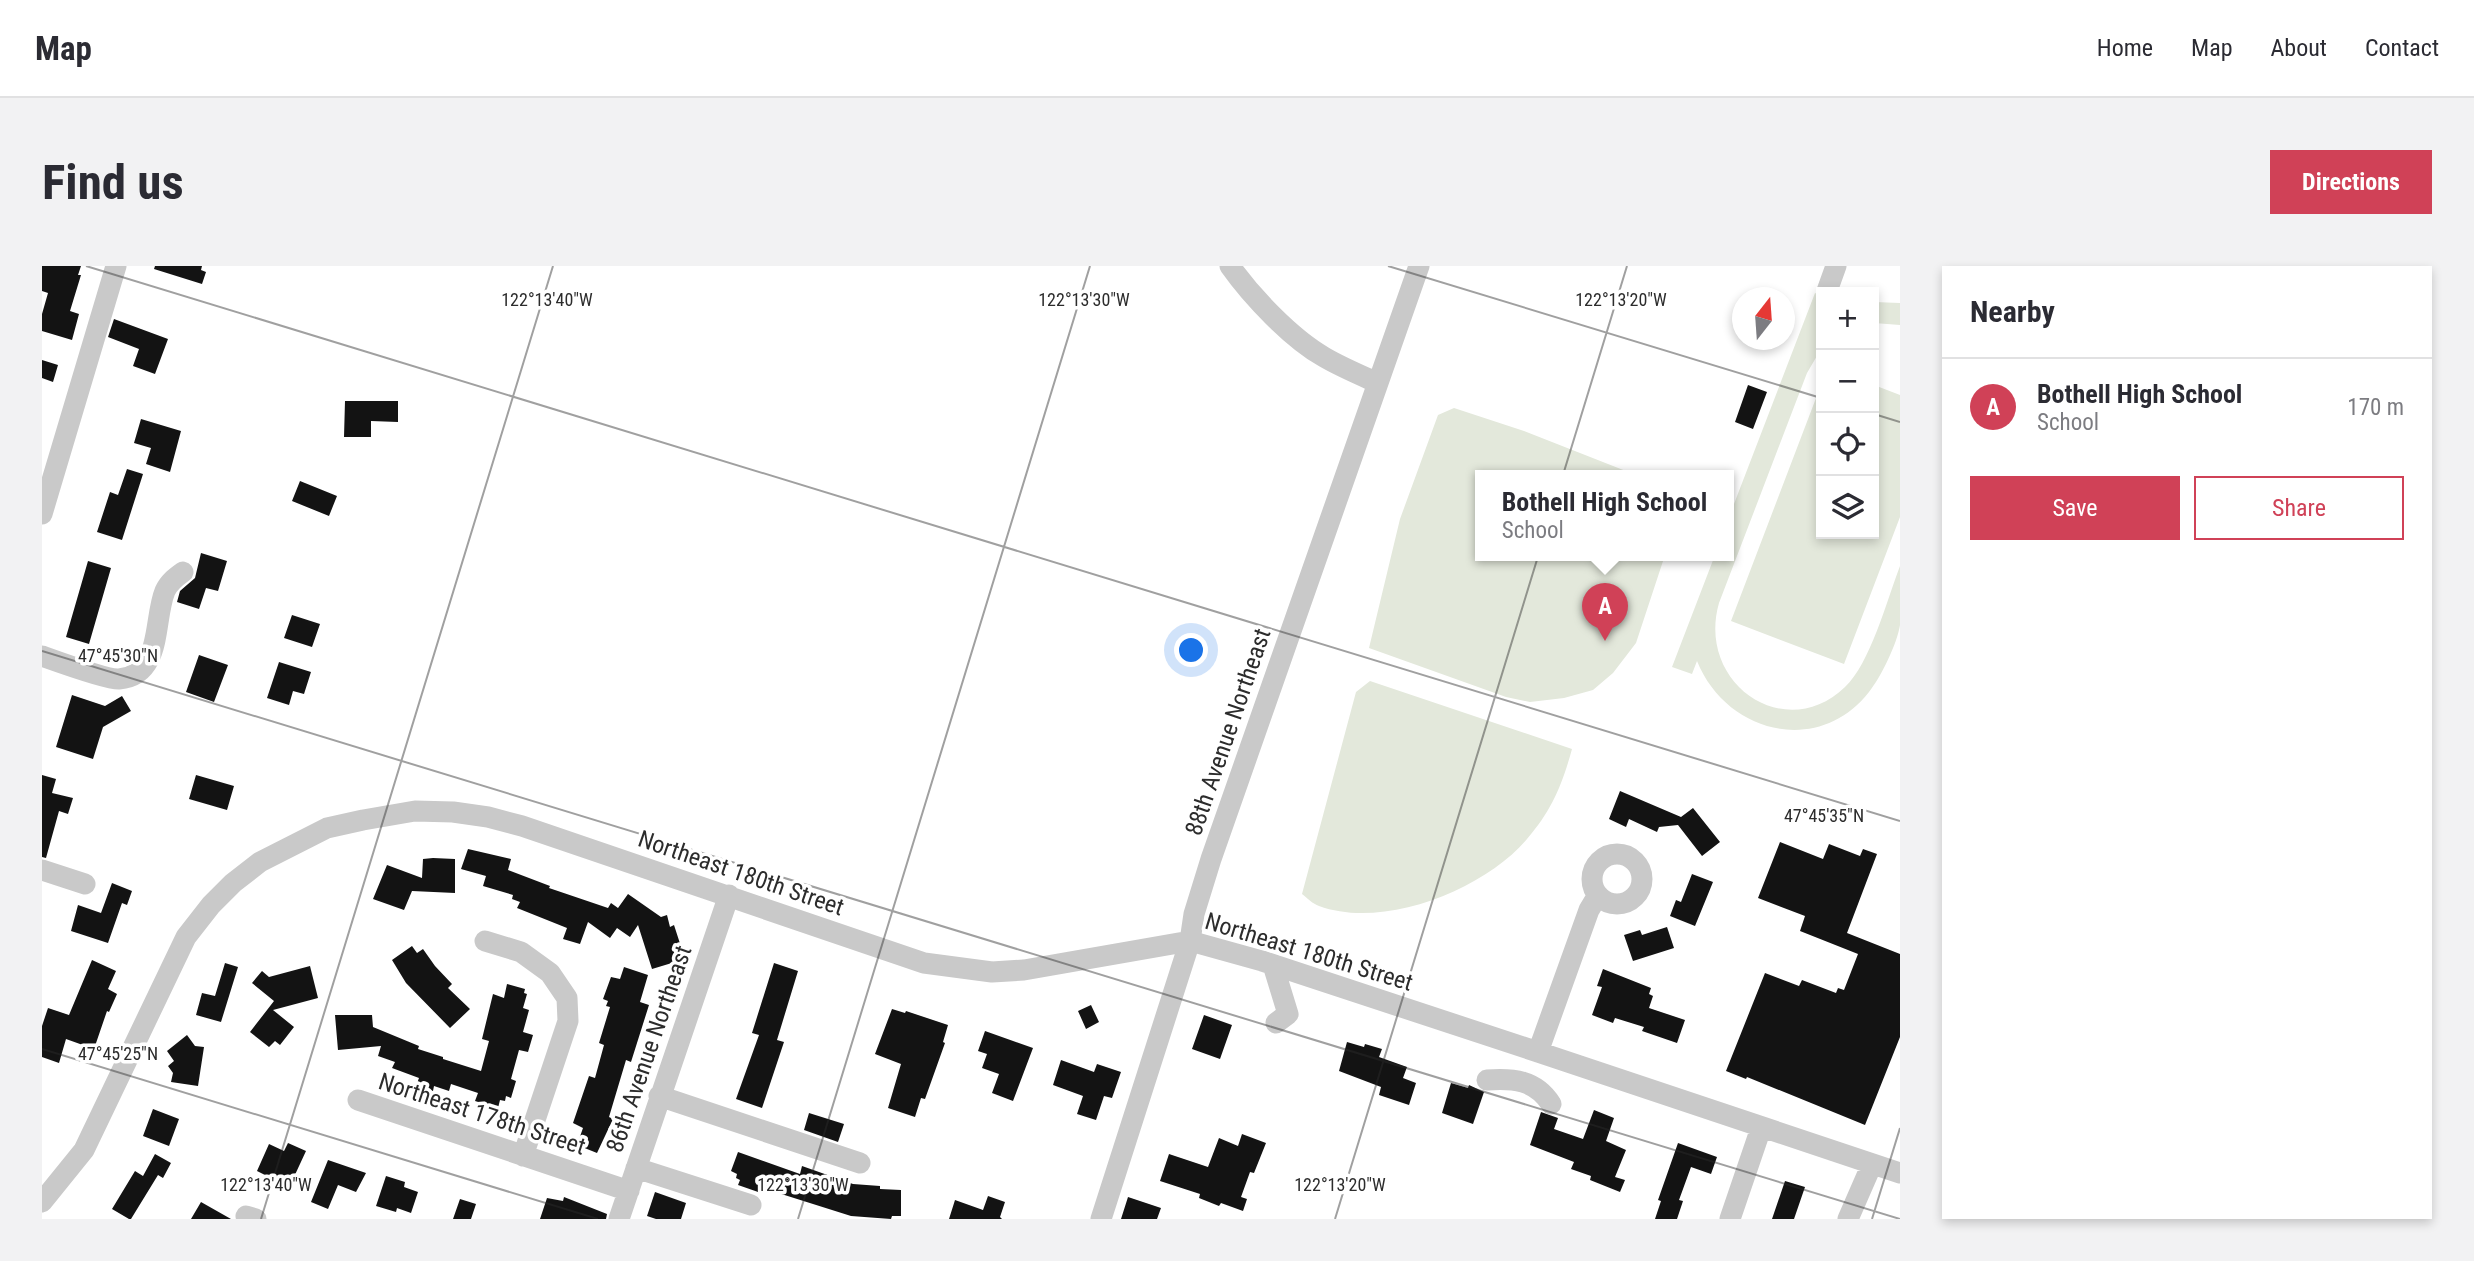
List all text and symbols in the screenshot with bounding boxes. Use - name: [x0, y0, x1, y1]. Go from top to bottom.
- text: Map: [35, 29, 92, 68]
- text: Home: [2097, 34, 2153, 62]
- text: Map: [2191, 34, 2233, 62]
- text: About: [2271, 34, 2327, 62]
- text: Contact: [2365, 34, 2439, 62]
- button: Directions: [2270, 150, 2432, 214]
- text: Find us: [42, 154, 184, 211]
- north arrow: [1732, 287, 1795, 350]
- map controls: [1816, 287, 1879, 539]
- button: +: [1816, 287, 1879, 350]
- text: 122°13'40"W: [501, 289, 593, 310]
- text: 122°13'30"W: [1038, 289, 1130, 310]
- text: 122°13'20"W: [1575, 289, 1667, 310]
- text: Nearby: [1970, 294, 2055, 329]
- button: −: [1816, 350, 1879, 413]
- text: Bothell High School: [2037, 379, 2242, 409]
- text: A: [1986, 394, 2000, 421]
- text: 170 m: [2347, 394, 2404, 421]
- text: School: [2037, 409, 2099, 436]
- button: locate: [1816, 413, 1879, 476]
- popup: [1475, 470, 1734, 561]
- button: layers: [1816, 476, 1879, 539]
- button: Save: [1970, 476, 2180, 540]
- button: Share: [2194, 476, 2404, 540]
- text: Bothell High School: [1502, 487, 1707, 517]
- text: School: [1502, 517, 1564, 544]
- pin: A: [1582, 583, 1628, 641]
- street label: 88th Avenue Northeast: [1179, 625, 1277, 839]
- your location: [1174, 633, 1208, 667]
- text: 47°45'30"N: [78, 645, 158, 666]
- text: 47°45'35"N: [1784, 805, 1864, 826]
- street label: Northeast 180th Street: [634, 825, 848, 921]
- street label: Northeast 180th Street: [1202, 907, 1416, 997]
- street label: 86th Avenue Northeast: [600, 942, 698, 1156]
- text: 47°45'25"N: [78, 1043, 158, 1064]
- street label: Northeast 178th Street: [375, 1067, 589, 1161]
- text: 122°13'40"W: [220, 1174, 312, 1195]
- text: 122°13'30"W: [757, 1174, 849, 1195]
- text: 122°13'20"W: [1294, 1174, 1386, 1195]

